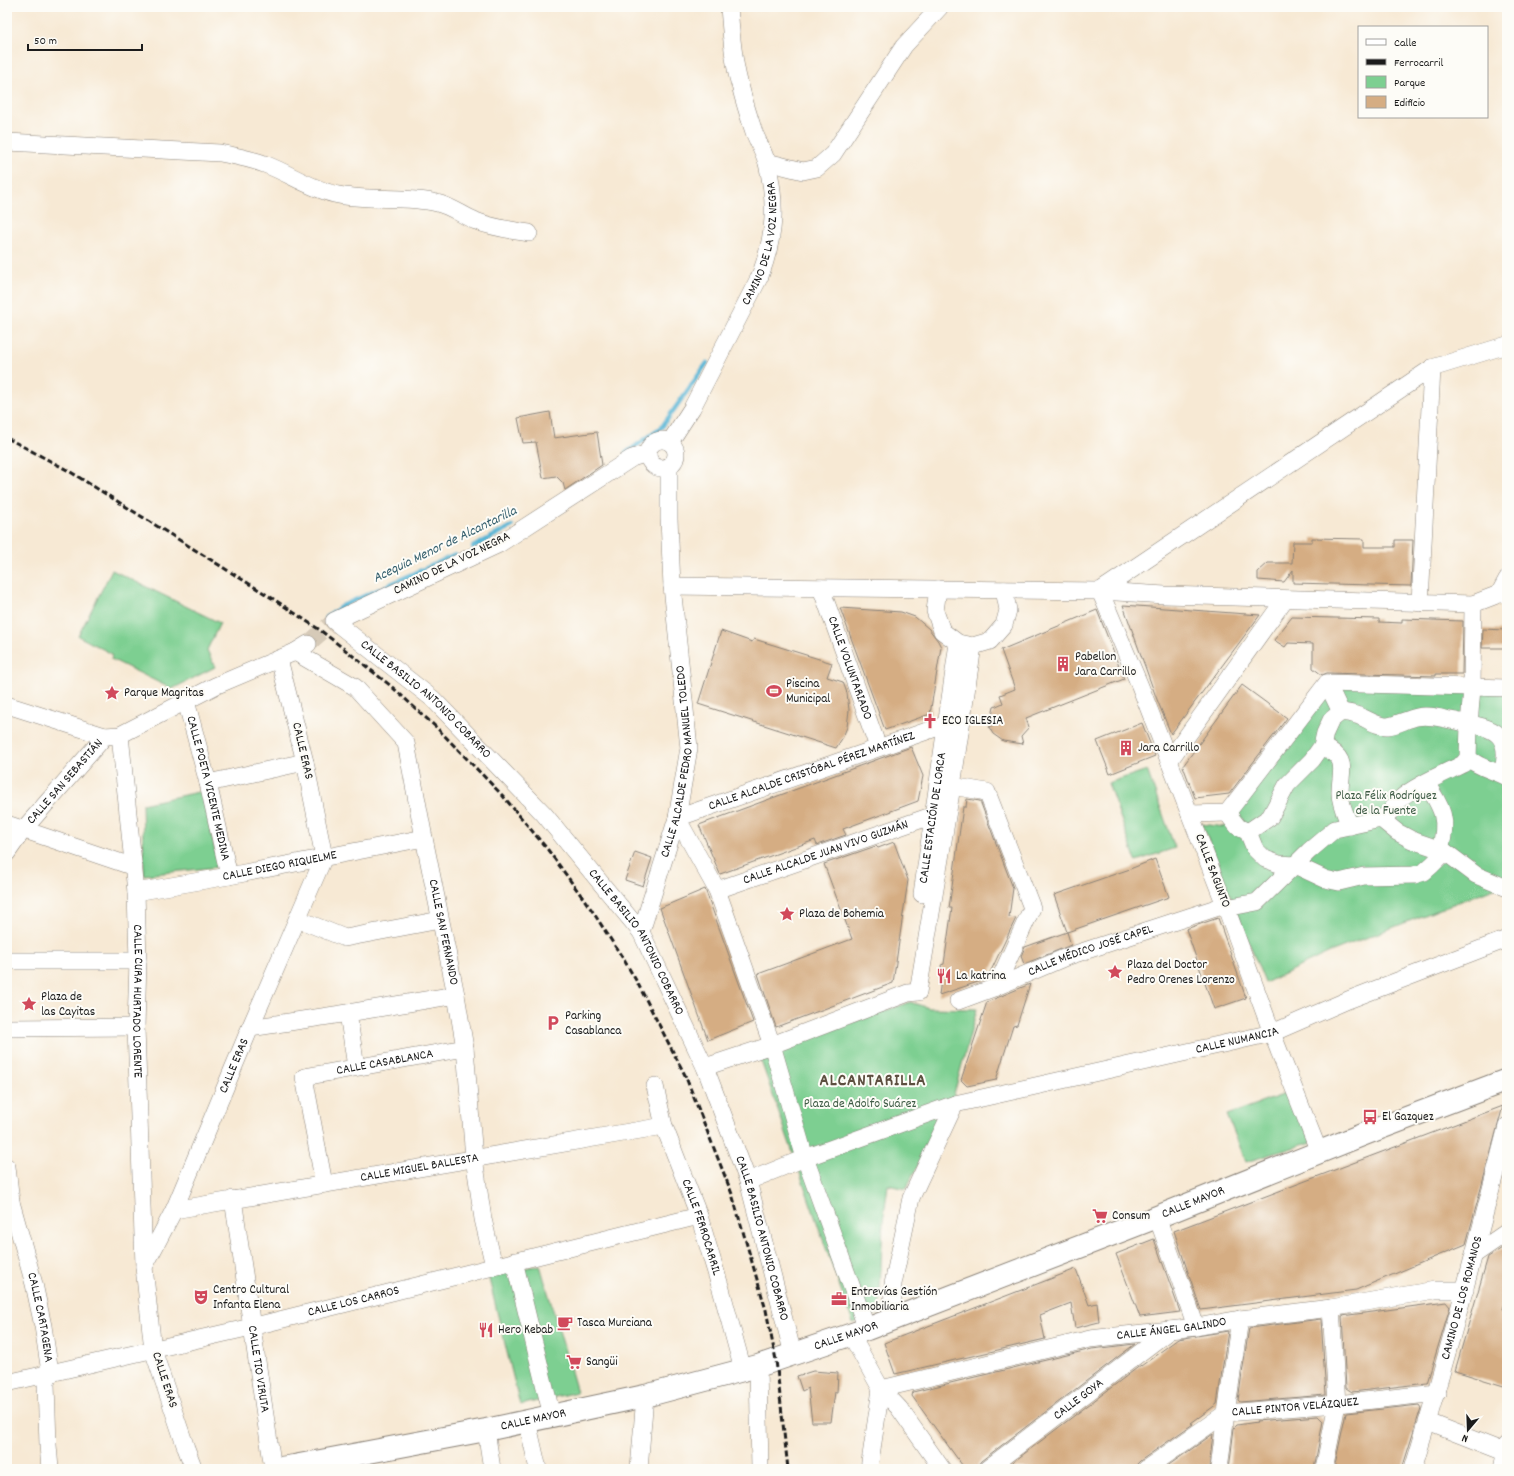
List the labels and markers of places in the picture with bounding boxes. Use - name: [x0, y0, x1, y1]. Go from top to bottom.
- place label: Pabellon Jara Carrillo: [1075, 648, 1136, 682]
- building icon: Pabellon Jara Carrillo: [1054, 655, 1072, 673]
- place label: Piscina Municipal: [786, 675, 830, 709]
- sports icon: Piscina Municipal: [765, 682, 783, 700]
- place icon: Parque Magritas: [103, 684, 121, 702]
- place label: Parque Magritas: [124, 684, 204, 703]
- church icon: ECO IGLESIA: [921, 712, 939, 730]
- place label: ECO IGLESIA: [942, 712, 1003, 731]
- building icon: Jara Carrillo: [1117, 739, 1135, 757]
- place label: Jara Carrillo: [1138, 739, 1199, 758]
- place icon: Plaza de Bohemia: [778, 905, 796, 923]
- place label: Plaza de Bohemia: [799, 905, 885, 924]
- place label: Plaza del Doctor Pedro Orenes Lorenzo: [1127, 956, 1235, 990]
- place icon: Plaza del Doctor Pedro Orenes Lorenzo: [1106, 963, 1124, 981]
- restaurant icon: La katrina: [935, 967, 953, 985]
- place label: La katrina: [956, 967, 1007, 986]
- place label: Plaza de las Cayitas: [41, 988, 95, 1022]
- place icon: Plaza de las Cayitas: [20, 995, 38, 1013]
- place label: Parking Casablanca: [565, 1007, 622, 1041]
- parking icon: Parking Casablanca: [544, 1014, 562, 1032]
- bus stop icon: El Gazquez: [1361, 1108, 1379, 1126]
- place label: El Gazquez: [1382, 1108, 1434, 1127]
- supermarket icon: Consum: [1091, 1207, 1109, 1225]
- place label: Consum: [1112, 1207, 1150, 1226]
- place label: Centro Cultural Infanta Elena: [213, 1281, 289, 1315]
- place label: Entrevías Gestión Inmobiliaria: [851, 1283, 937, 1317]
- theatre icon: Centro Cultural Infanta Elena: [192, 1288, 210, 1306]
- office icon: Entrevías Gestión Inmobiliaria: [830, 1290, 848, 1308]
- cafe icon: Tasca Murciana: [556, 1314, 574, 1332]
- place label: Tasca Murciana: [577, 1314, 653, 1333]
- restaurant icon: Hero Kebab: [477, 1321, 495, 1339]
- place label: Hero Kebab: [498, 1321, 553, 1340]
- supermarket icon: Sangüi: [565, 1353, 583, 1371]
- place label: Sangüi: [586, 1353, 618, 1372]

